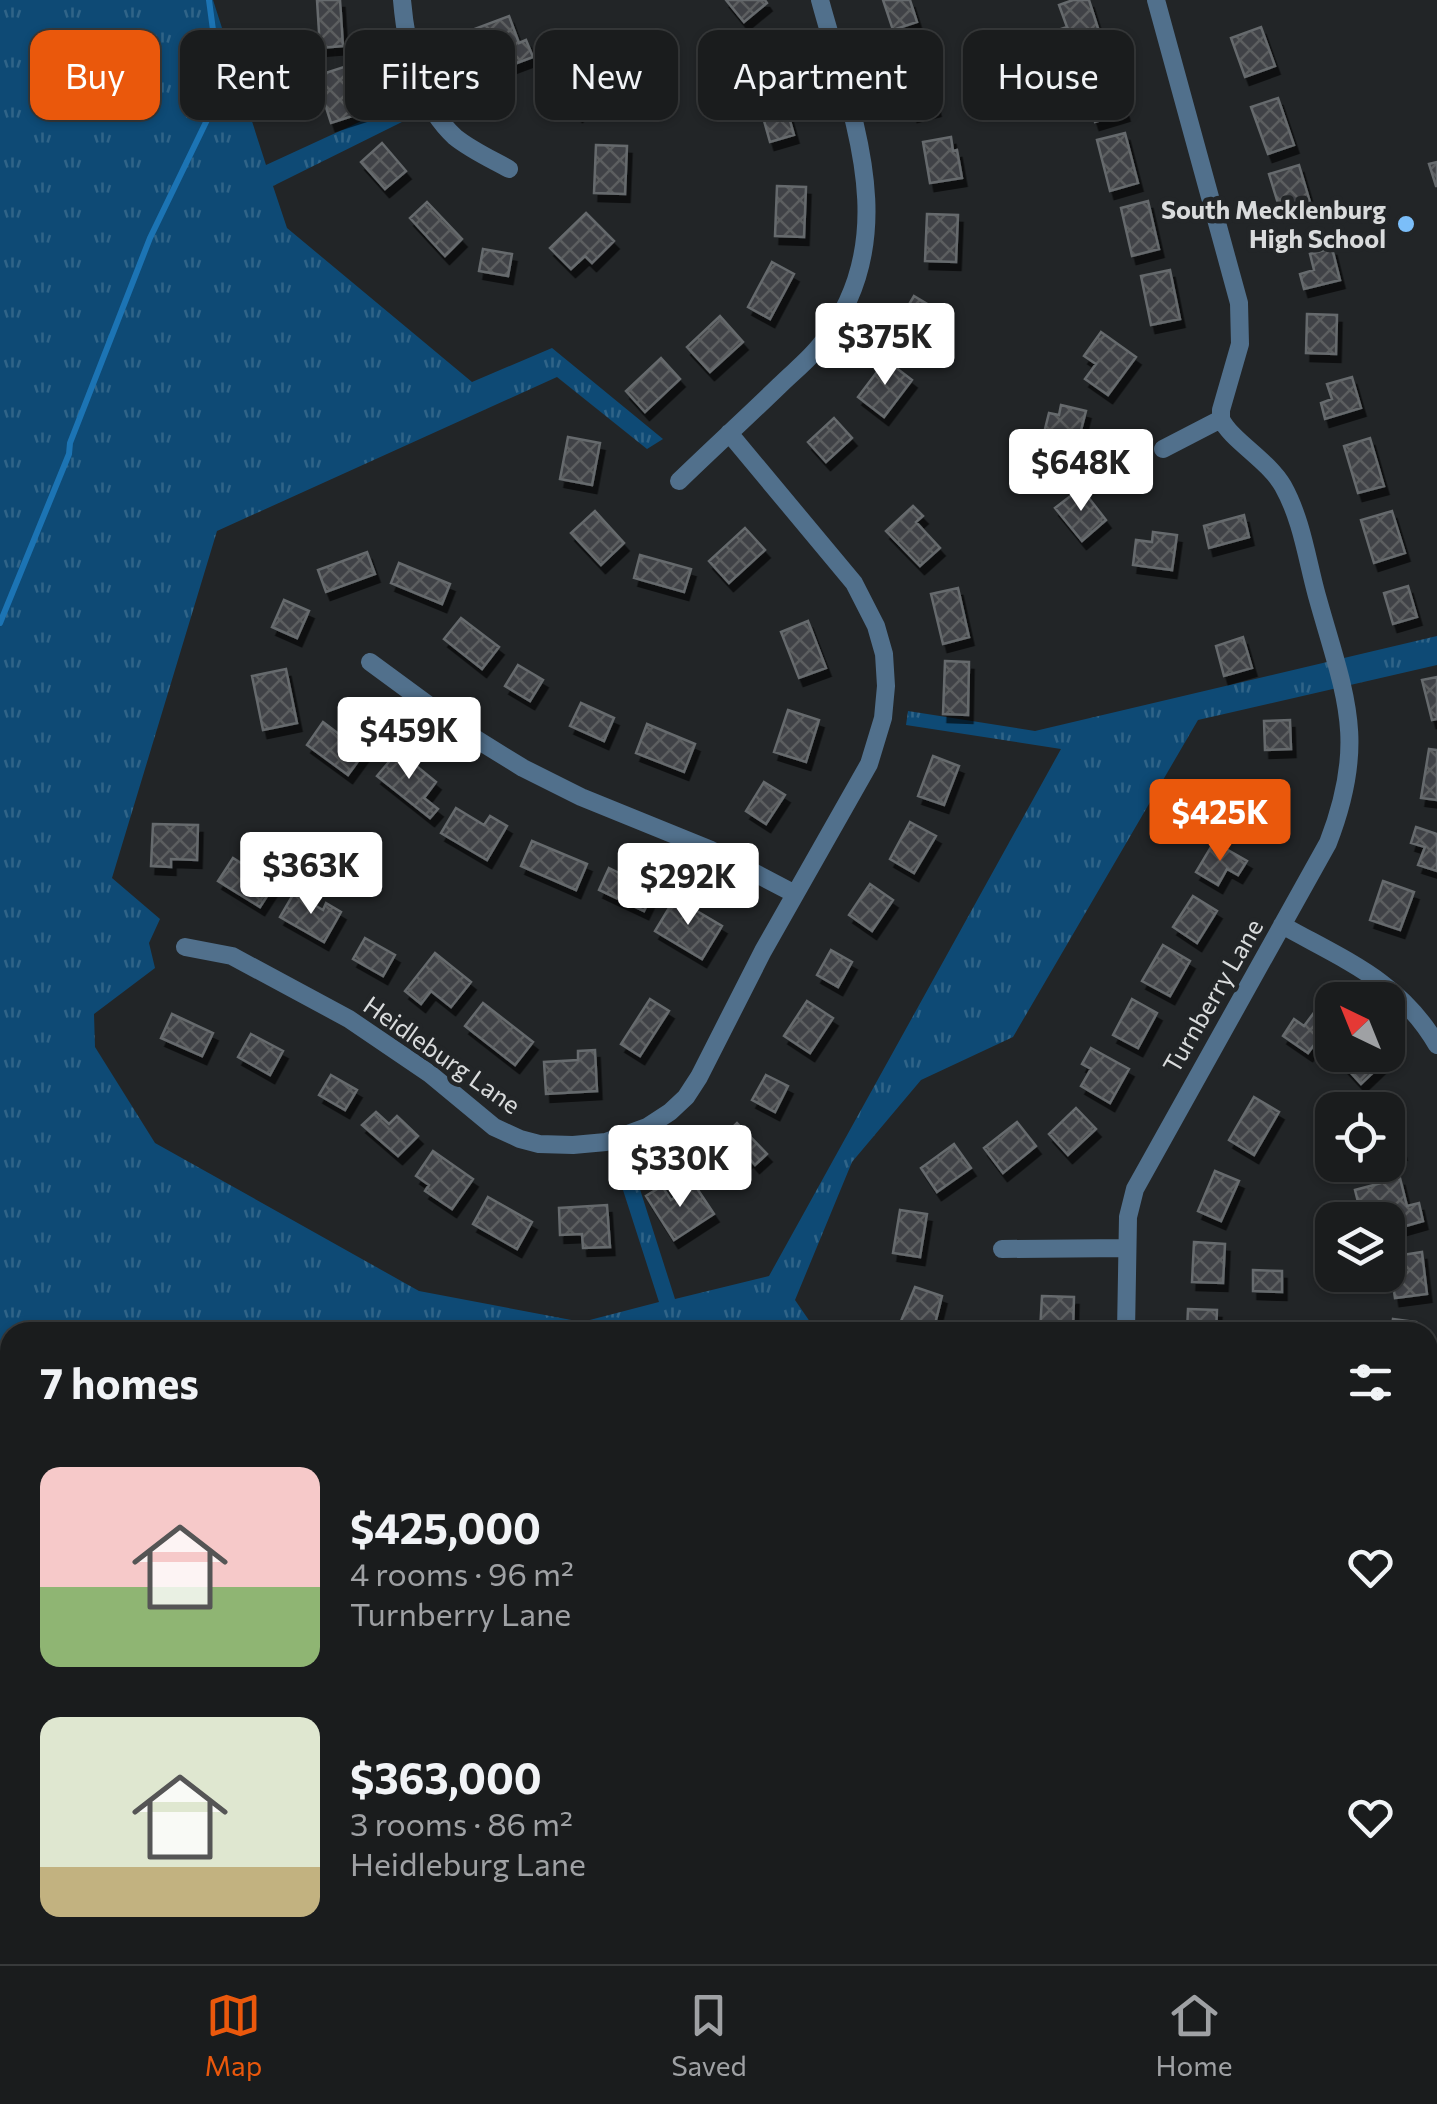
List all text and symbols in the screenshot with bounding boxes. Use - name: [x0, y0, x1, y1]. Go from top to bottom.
- chip: Buy: [30, 30, 160, 120]
- chip: Rent: [180, 30, 325, 120]
- chip: Filters: [345, 30, 515, 120]
- chip: New: [535, 30, 678, 120]
- chip: Apartment: [698, 30, 943, 120]
- chip: House: [963, 30, 1134, 120]
- place label: South Mecklenburg High School: [1161, 194, 1386, 253]
- marker: South Mecklenburg High School: [1395, 213, 1417, 235]
- pin: $375K: [815, 303, 955, 388]
- text: $375K: [837, 315, 933, 355]
- pin: $648K: [1011, 429, 1151, 514]
- text: $648K: [1031, 441, 1131, 481]
- pin: $459K: [339, 697, 479, 782]
- text: $459K: [360, 709, 458, 749]
- pin: $425K: [1150, 779, 1290, 864]
- text: $425K: [1172, 791, 1269, 831]
- pin: $363K: [241, 832, 381, 917]
- pin: $292K: [618, 843, 758, 928]
- text: $363K: [262, 844, 360, 884]
- text: $292K: [640, 855, 736, 895]
- street label: Turnberry Lane: [1156, 913, 1268, 1078]
- north arrow: [1315, 982, 1405, 1072]
- map controls: [1315, 982, 1405, 1292]
- street label: Heidleburg Lane: [358, 989, 527, 1119]
- button: locate: [1315, 1092, 1405, 1182]
- pin: $330K: [610, 1125, 750, 1210]
- text: $330K: [630, 1137, 730, 1177]
- button: layers: [1315, 1202, 1405, 1292]
- icon: filters: [1343, 1355, 1398, 1410]
- text: 7 homes: [40, 1356, 199, 1408]
- text: $425,000: [350, 1501, 541, 1553]
- icon: home: [120, 1507, 240, 1627]
- icon: heart: [1343, 1540, 1398, 1595]
- text: 4 rooms · 96 m²: [350, 1553, 574, 1593]
- text: Turnberry Lane: [350, 1593, 571, 1633]
- text: $363,000: [350, 1751, 542, 1803]
- icon: home: [120, 1757, 240, 1877]
- icon: heart: [1343, 1790, 1398, 1845]
- text: 3 rooms · 86 m²: [350, 1803, 573, 1843]
- text: Heidleburg Lane: [350, 1843, 586, 1883]
- tab: Map: [204, 1988, 262, 2082]
- tab: Saved: [671, 1988, 747, 2082]
- tab: Home: [1156, 1988, 1233, 2082]

